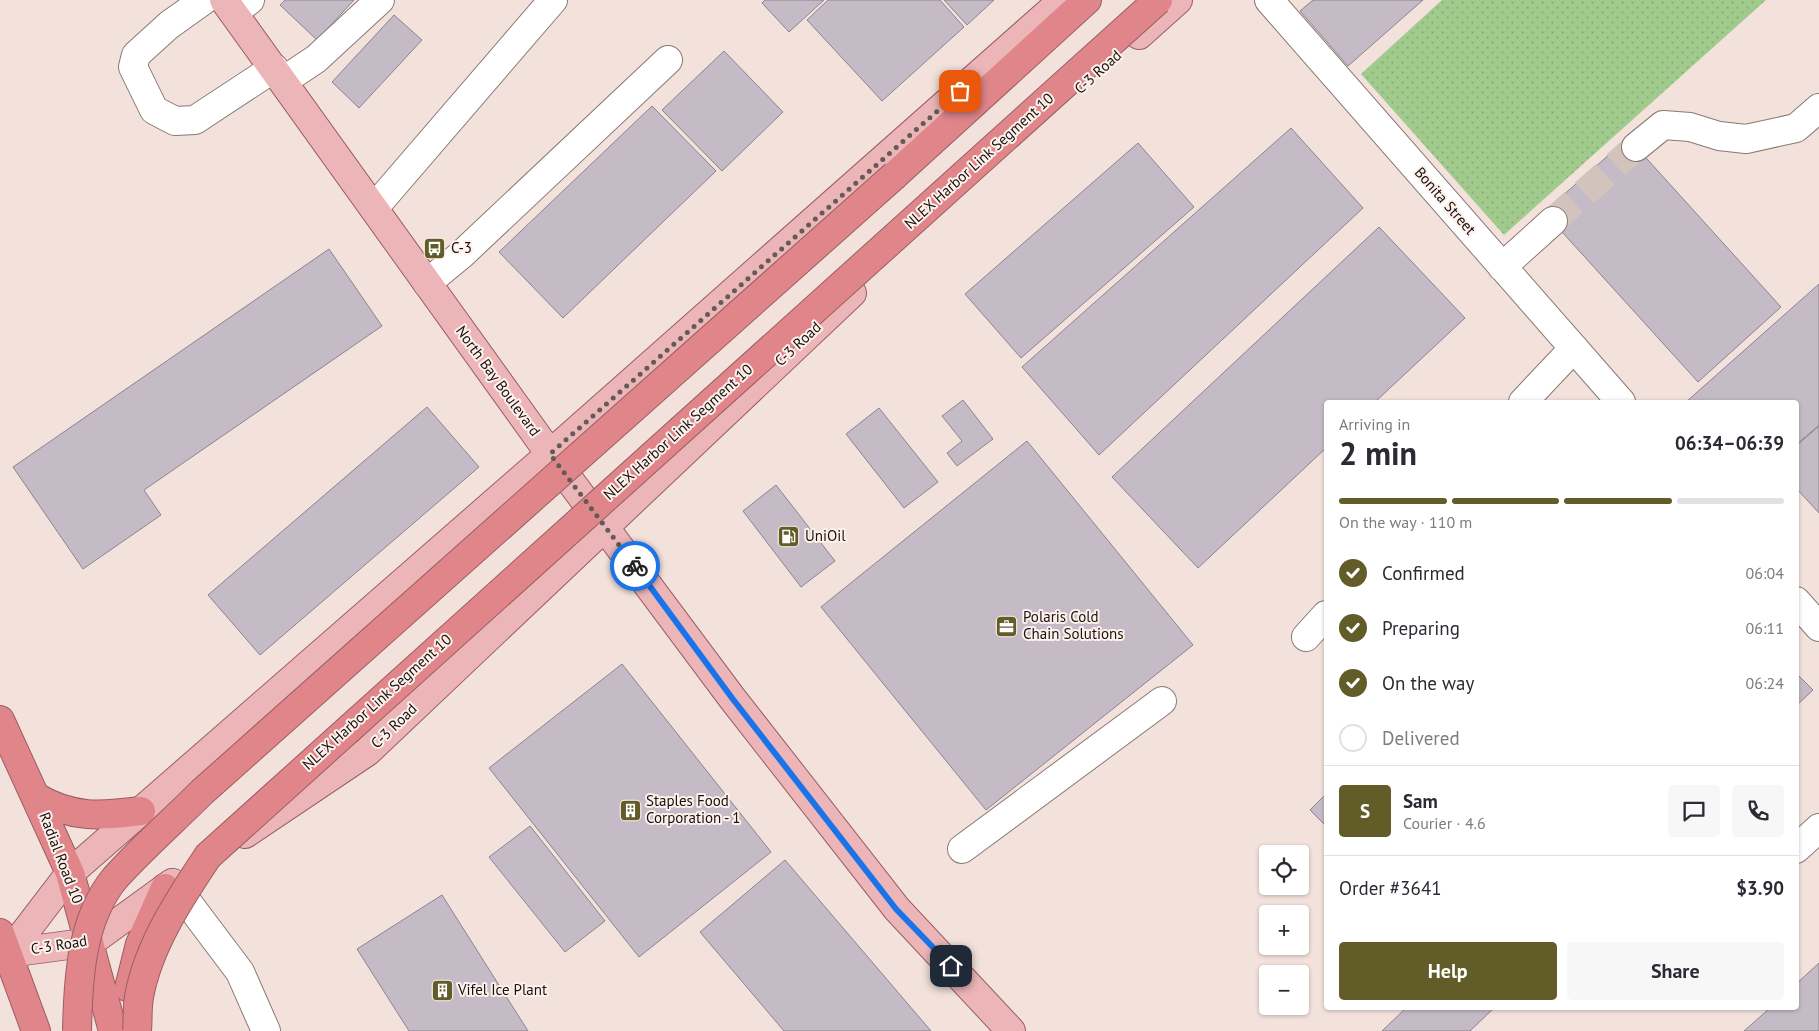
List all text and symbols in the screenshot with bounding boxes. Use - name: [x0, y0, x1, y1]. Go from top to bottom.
- street label: C-3 Road: [1070, 46, 1125, 98]
- pin: [939, 70, 981, 112]
- icon: bag: [946, 77, 974, 105]
- street label: NLEX Harbor Link Segment 10: [900, 89, 1057, 233]
- street label: Bonita Street: [1411, 163, 1480, 239]
- bus stop icon: C-3: [423, 236, 447, 260]
- place label: C-3: [451, 238, 472, 257]
- street label: C-3 Road: [770, 317, 825, 370]
- street label: North Bay Boulevard: [452, 322, 545, 440]
- street label: NLEX Harbor Link Segment 10: [599, 360, 756, 504]
- text: Arriving in: [1339, 414, 1410, 434]
- text: 06:34–06:39: [1675, 431, 1784, 455]
- text: 2 min: [1339, 432, 1417, 474]
- text: On the way · 110 m: [1339, 512, 1472, 532]
- fuel station icon: UniOil: [777, 524, 801, 548]
- place label: UniOil: [805, 526, 846, 545]
- courier: [610, 541, 660, 591]
- icon: bike: [621, 552, 649, 580]
- icon: check: [1339, 559, 1367, 587]
- text: Confirmed: [1382, 561, 1465, 585]
- text: 06:04: [1746, 563, 1784, 583]
- place label: Polaris Cold Chain Solutions: [1023, 607, 1124, 643]
- office icon: Polaris Cold Chain Solutions: [995, 614, 1019, 638]
- icon: check: [1339, 614, 1367, 642]
- text: Preparing: [1382, 616, 1460, 640]
- text: 06:11: [1746, 618, 1784, 638]
- street label: NLEX Harbor Link Segment 10: [298, 630, 455, 774]
- icon: check: [1339, 669, 1367, 697]
- text: On the way: [1382, 671, 1474, 695]
- text: 06:24: [1746, 673, 1784, 693]
- street label: C-3 Road: [367, 699, 421, 752]
- text: Delivered: [1382, 726, 1460, 750]
- button: chat: [1668, 785, 1720, 837]
- button: phone: [1732, 785, 1784, 837]
- text: Sam: [1403, 789, 1438, 813]
- place label: Staples Food Corporation - 1: [646, 791, 740, 827]
- building icon: Staples Food Corporation - 1: [618, 798, 642, 822]
- text: S: [1360, 799, 1370, 823]
- street label: Radial Road 10: [35, 809, 88, 906]
- text: Courier · 4.6: [1403, 813, 1486, 833]
- map controls: [1259, 845, 1309, 1015]
- button: locate: [1259, 845, 1309, 895]
- text: Order #3641: [1339, 876, 1442, 900]
- text: $3.90: [1736, 876, 1784, 900]
- button: +: [1259, 905, 1309, 955]
- street label: C-3 Road: [29, 931, 88, 958]
- button: Help: [1339, 942, 1557, 1000]
- button: Share: [1567, 942, 1784, 1000]
- pin: [930, 945, 972, 987]
- icon: home: [937, 952, 965, 980]
- button: −: [1259, 965, 1309, 1015]
- building icon: Vifel Ice Plant: [430, 978, 454, 1002]
- place label: Vifel Ice Plant: [457, 980, 547, 999]

